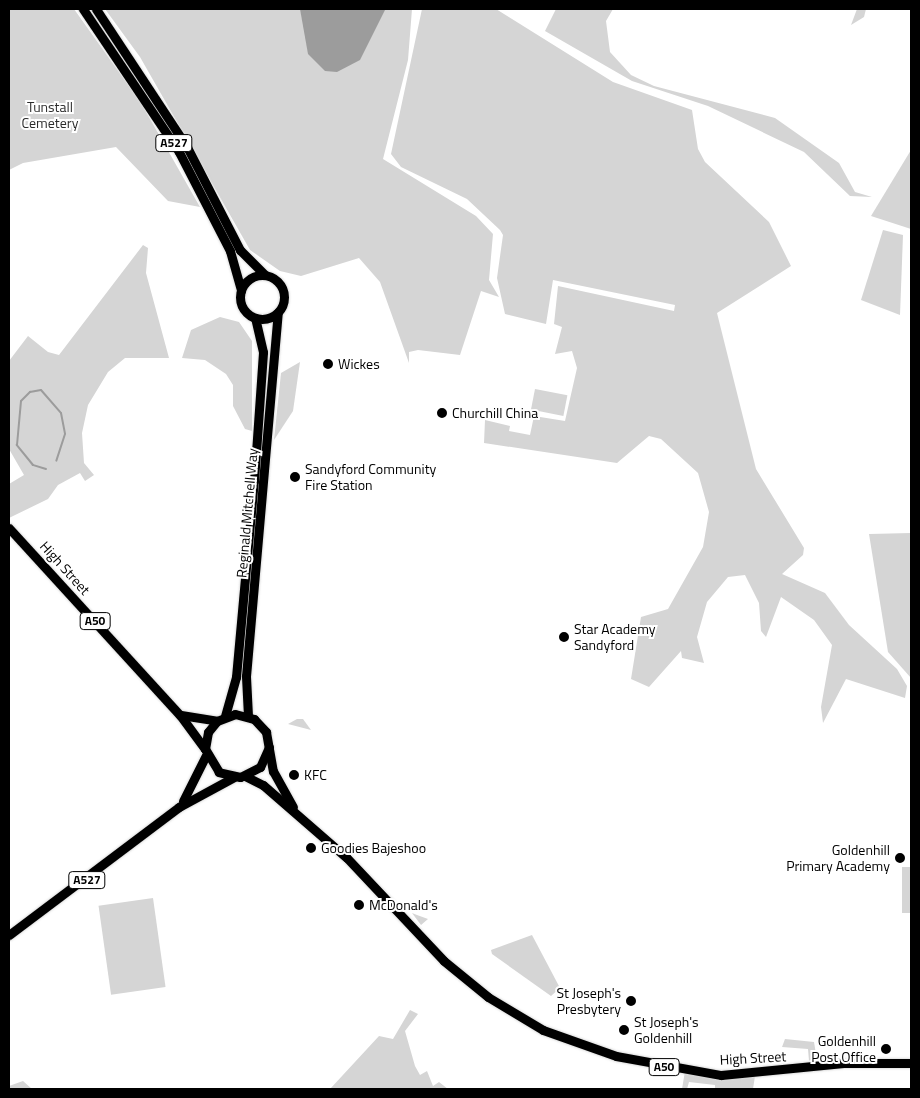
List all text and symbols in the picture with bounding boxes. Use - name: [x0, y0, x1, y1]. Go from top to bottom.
- park label: Tunstall Cemetery: [22, 99, 78, 132]
- road number: A527: [155, 134, 193, 152]
- place label: Wickes: [338, 356, 380, 372]
- marker: Wickes: [322, 358, 334, 370]
- place label: Churchill China: [452, 405, 538, 421]
- marker: Churchill China: [436, 407, 448, 419]
- street label: Reginald Mitchell Way: [233, 448, 261, 578]
- place label: Sandyford Community Fire Station: [305, 461, 436, 494]
- marker: Sandyford Community Fire Station: [289, 471, 301, 483]
- street label: High Street: [37, 538, 93, 598]
- road number: A50: [79, 612, 111, 630]
- place label: Star Academy Sandyford: [574, 621, 656, 654]
- marker: Star Academy Sandyford: [558, 631, 570, 643]
- place label: KFC: [304, 767, 327, 783]
- marker: KFC: [288, 769, 300, 781]
- place label: Goodies Bajeshoo: [321, 840, 426, 856]
- marker: Goodies Bajeshoo: [305, 842, 317, 854]
- place label: Goldenhill Primary Academy: [786, 842, 890, 874]
- marker: Goldenhill Primary Academy: [894, 852, 906, 864]
- road number: A527: [68, 870, 106, 890]
- place label: McDonald's: [369, 897, 438, 913]
- marker: McDonald's: [353, 899, 365, 911]
- place label: St Joseph's Presbytery: [557, 985, 621, 1018]
- marker: St Joseph's Presbytery: [625, 995, 637, 1007]
- place label: St Joseph's Goldenhill: [634, 1014, 698, 1046]
- marker: St Joseph's Goldenhill: [618, 1024, 630, 1036]
- place label: Goldenhill Post Office: [811, 1033, 876, 1066]
- marker: Goldenhill Post Office: [880, 1043, 892, 1055]
- street label: High Street: [719, 1048, 787, 1068]
- road number: A50: [648, 1058, 680, 1076]

